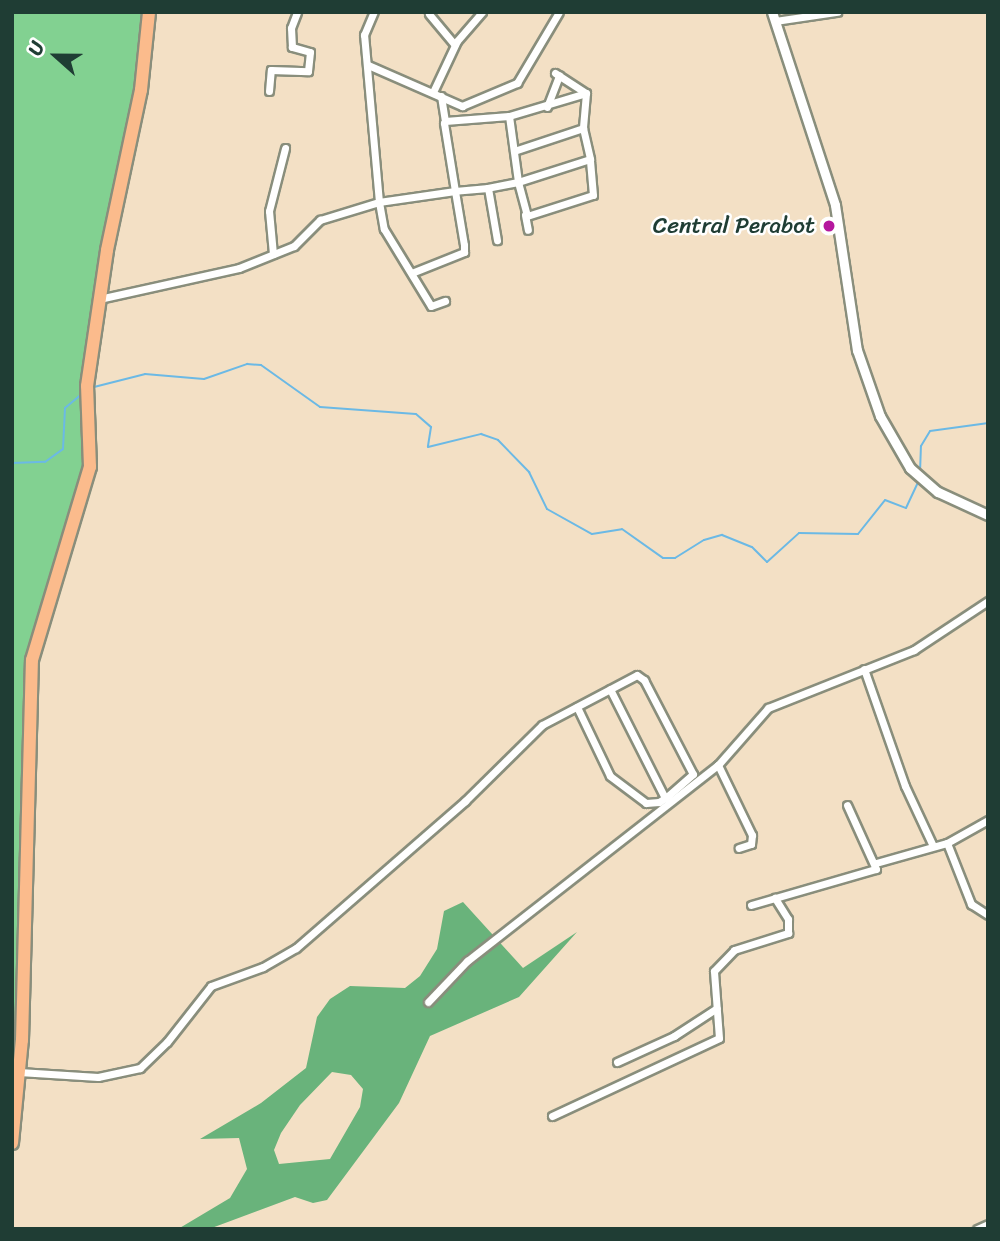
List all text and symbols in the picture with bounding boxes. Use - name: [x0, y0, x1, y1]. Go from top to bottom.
- north arrow: [21, 21, 91, 91]
- text: U: [18, 37, 54, 60]
- place label: Central Perabot: [653, 212, 815, 240]
- marker: Central Perabot: [821, 218, 837, 234]

